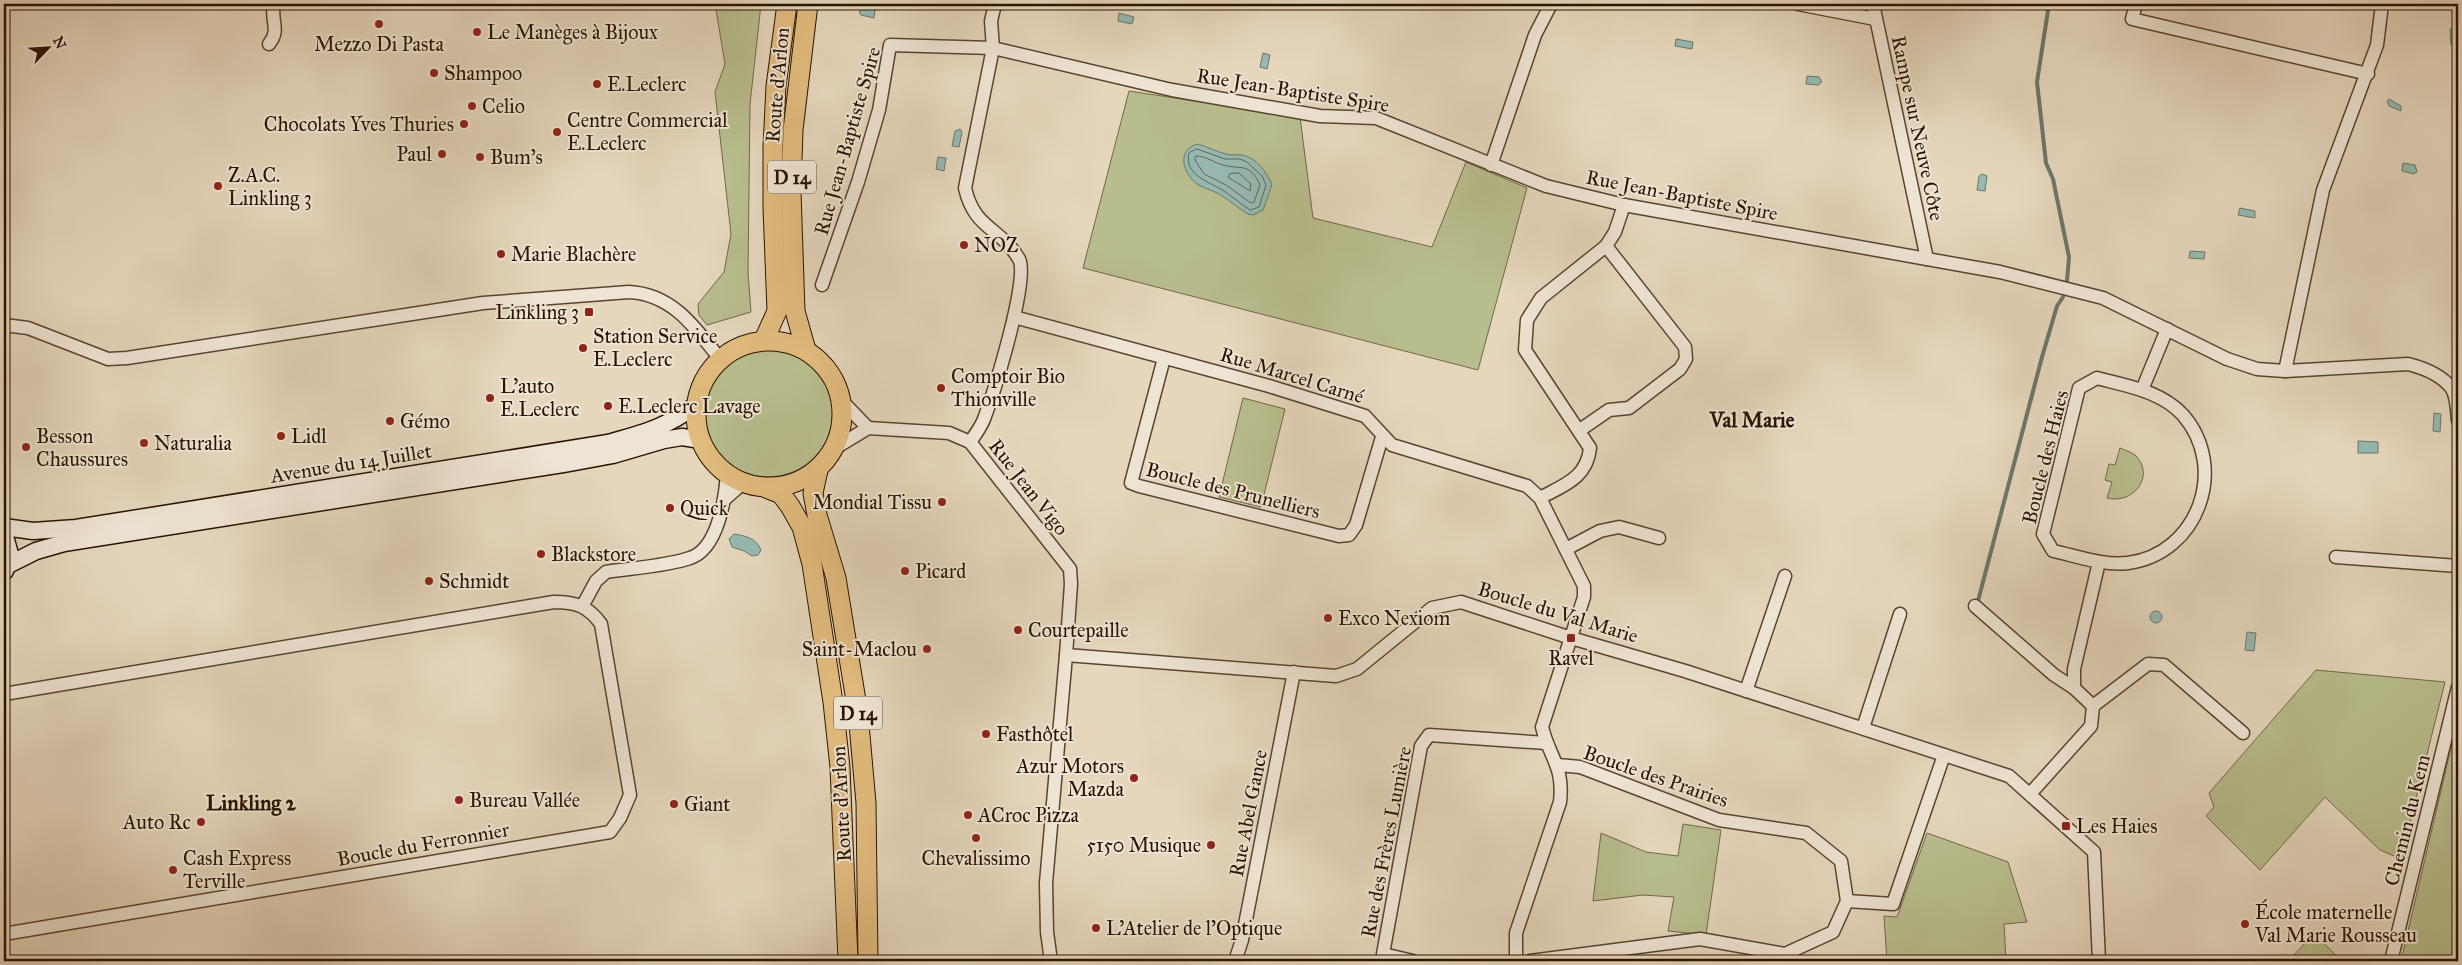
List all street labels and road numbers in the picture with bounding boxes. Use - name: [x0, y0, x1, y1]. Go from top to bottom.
- street label: Route d'Arlon: [760, 26, 794, 144]
- street label: Rampe sur Neuve Côte: [1887, 33, 1949, 223]
- street label: Rue Jean-Baptiste Spire: [809, 44, 886, 238]
- street label: Rue Jean-Baptiste Spire: [1195, 63, 1391, 118]
- road number: D 14: [768, 160, 816, 193]
- street label: Rue Jean-Baptiste Spire: [1584, 165, 1780, 226]
- street label: Rue Marcel Carné: [1217, 342, 1367, 408]
- street label: Boucle des Haies: [2017, 387, 2073, 527]
- street label: Rue Jean Vigo: [983, 434, 1074, 541]
- street label: Avenue du 14 Juillet: [268, 438, 433, 489]
- street label: Boucle des Prunelliers: [1143, 457, 1323, 523]
- street label: Boucle du Val Marie: [1475, 576, 1641, 648]
- road number: D 14: [834, 696, 882, 730]
- street label: Boucle des Prairies: [1580, 740, 1732, 812]
- street label: Rue des Frères Lumière: [1356, 744, 1416, 940]
- street label: Route d'Arlon: [826, 745, 856, 863]
- street label: Rue Abel Gance: [1224, 747, 1272, 879]
- street label: Chemin du Kem: [2379, 752, 2435, 888]
- street label: Boucle du Ferronnier: [335, 817, 511, 871]

